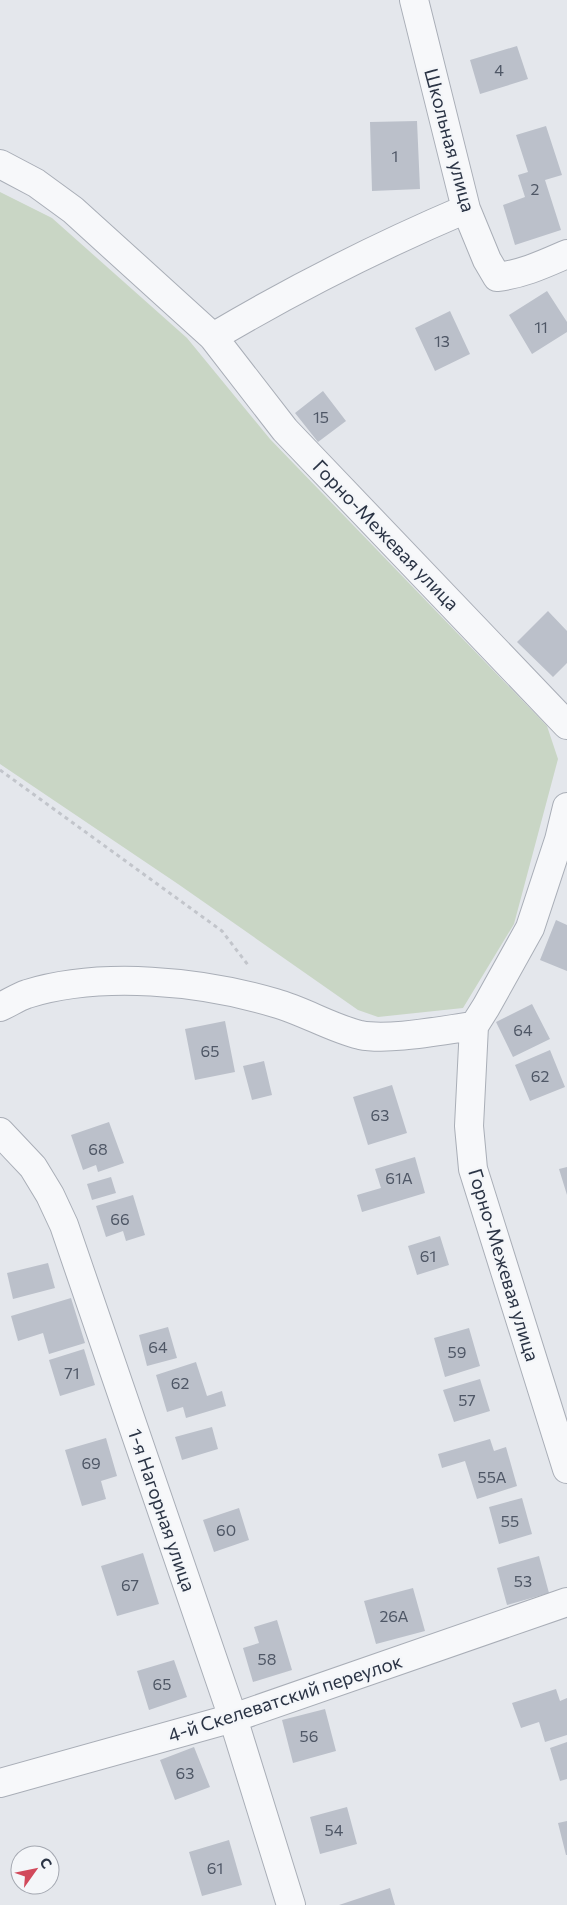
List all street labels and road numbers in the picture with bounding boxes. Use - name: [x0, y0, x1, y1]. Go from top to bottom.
- street label: Школьная улица: [420, 66, 481, 214]
- street label: Горно-Межевая улица: [309, 455, 464, 615]
- street label: Горно-Межевая улица: [464, 1166, 545, 1364]
- street label: 1-я Нагорная улица: [124, 1425, 201, 1594]
- street label: 4-й Скелеватский переулок: [165, 1649, 405, 1746]

